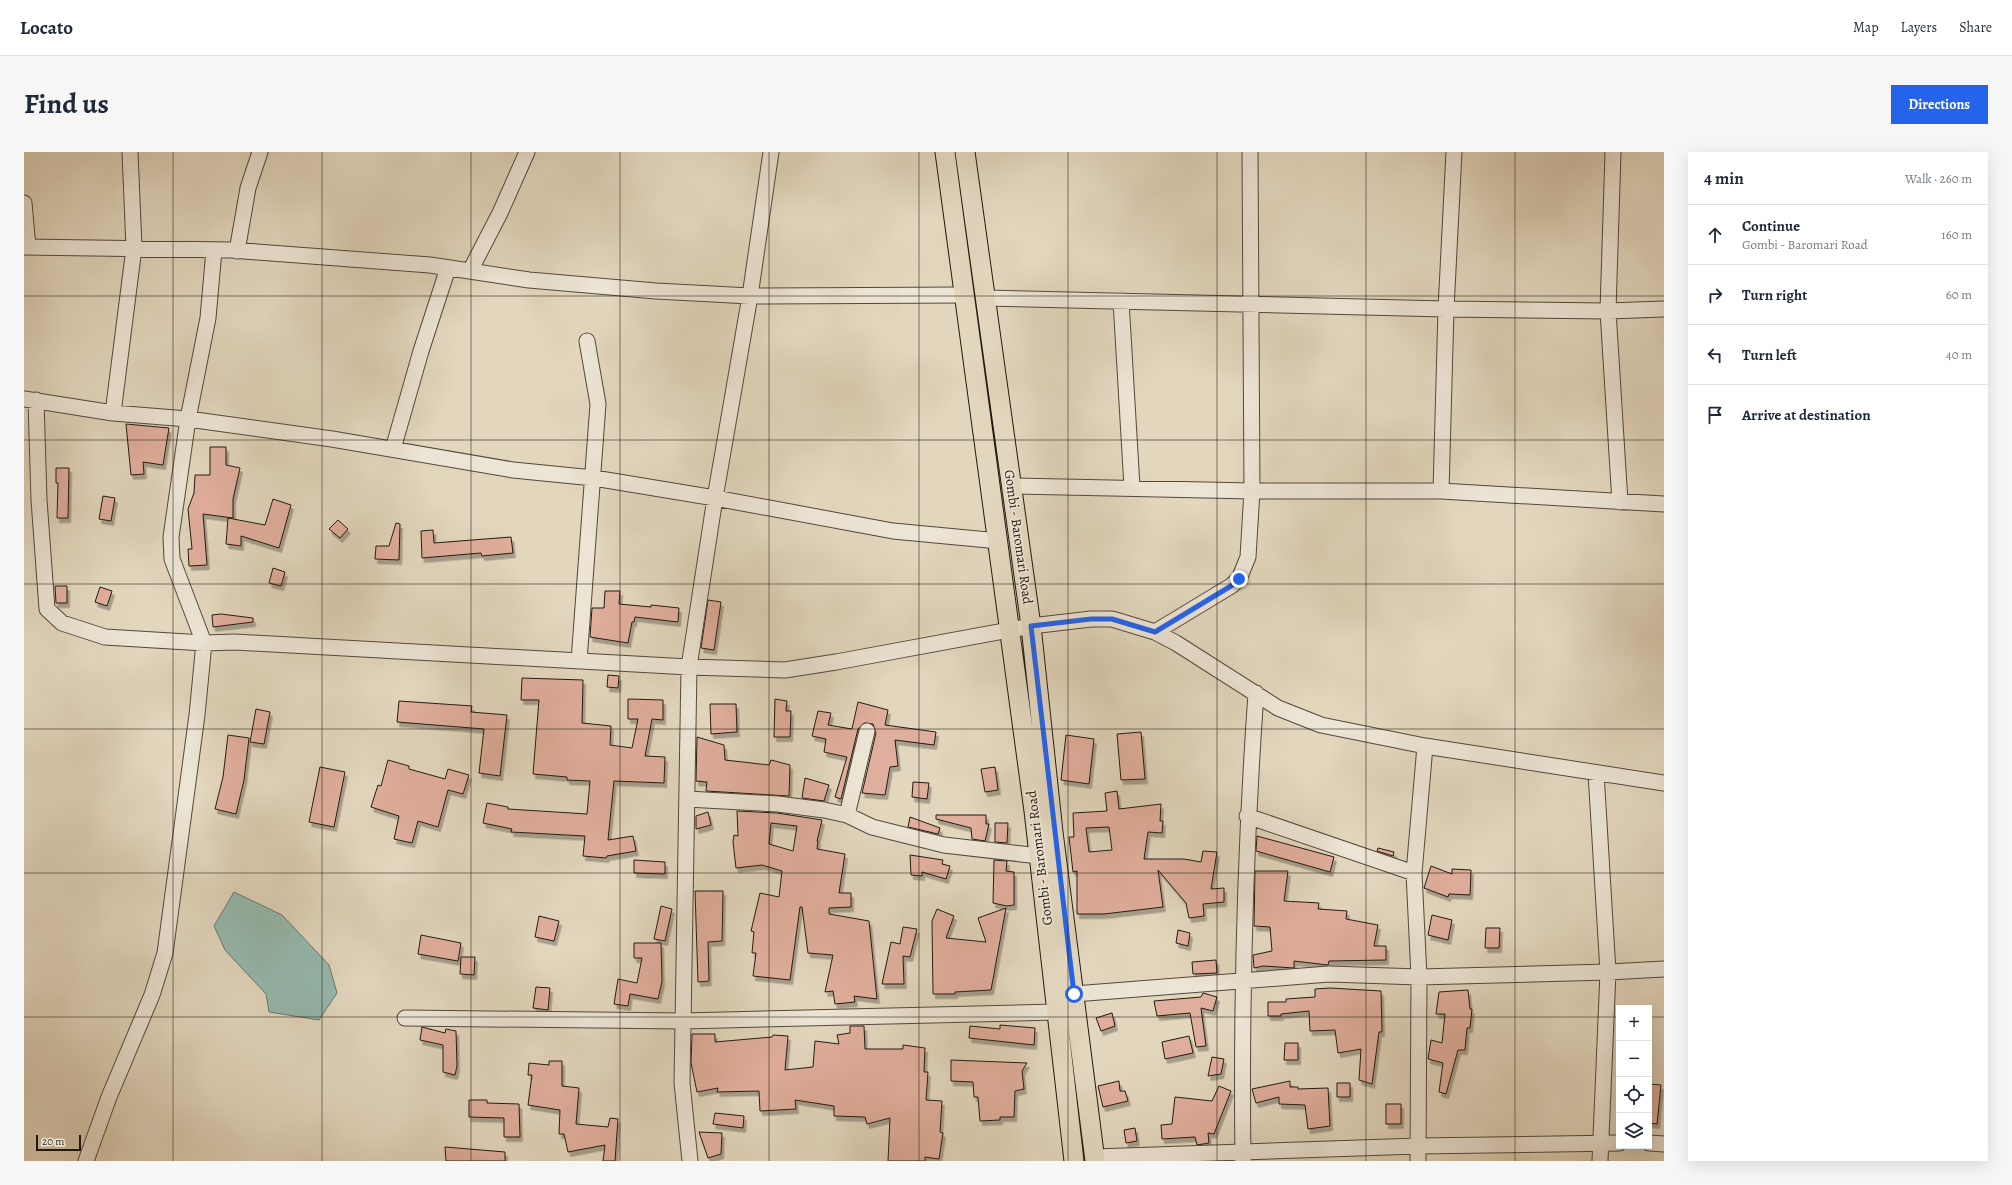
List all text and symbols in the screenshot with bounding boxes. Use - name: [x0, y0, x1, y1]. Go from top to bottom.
- text: Locato: [20, 15, 73, 41]
- text: Map: [1853, 18, 1879, 37]
- text: Layers: [1901, 18, 1937, 37]
- text: Share: [1959, 18, 1992, 37]
- text: Find us: [24, 85, 109, 123]
- button: Directions: [1891, 85, 1988, 124]
- text: 4 min: [1704, 167, 1744, 190]
- text: Walk · 260 m: [1905, 170, 1972, 187]
- text: Continue: [1742, 216, 1800, 236]
- icon: ahead: [1704, 224, 1726, 246]
- text: 160 m: [1941, 226, 1972, 243]
- text: Gombi - Baromari Road: [1742, 236, 1868, 253]
- icon: right: [1704, 284, 1726, 306]
- text: Turn right: [1742, 285, 1807, 305]
- text: 60 m: [1946, 286, 1972, 303]
- icon: left: [1704, 344, 1726, 366]
- text: Turn left: [1742, 345, 1797, 365]
- text: 40 m: [1946, 346, 1972, 363]
- icon: arrive: [1704, 404, 1726, 426]
- text: Arrive at destination: [1742, 405, 1871, 425]
- street label: Gombi - Baromari Road: [1000, 469, 1037, 606]
- route end: [1230, 570, 1248, 588]
- street label: Gombi - Baromari Road: [1022, 789, 1057, 926]
- route start: [1065, 985, 1083, 1003]
- map controls: [1616, 1005, 1652, 1149]
- button: +: [1616, 1005, 1652, 1041]
- button: −: [1616, 1041, 1652, 1077]
- button: locate: [1616, 1077, 1652, 1113]
- button: layers: [1616, 1113, 1652, 1149]
- scale bar: [36, 1133, 81, 1152]
- text: 20 m: [42, 1134, 64, 1149]

